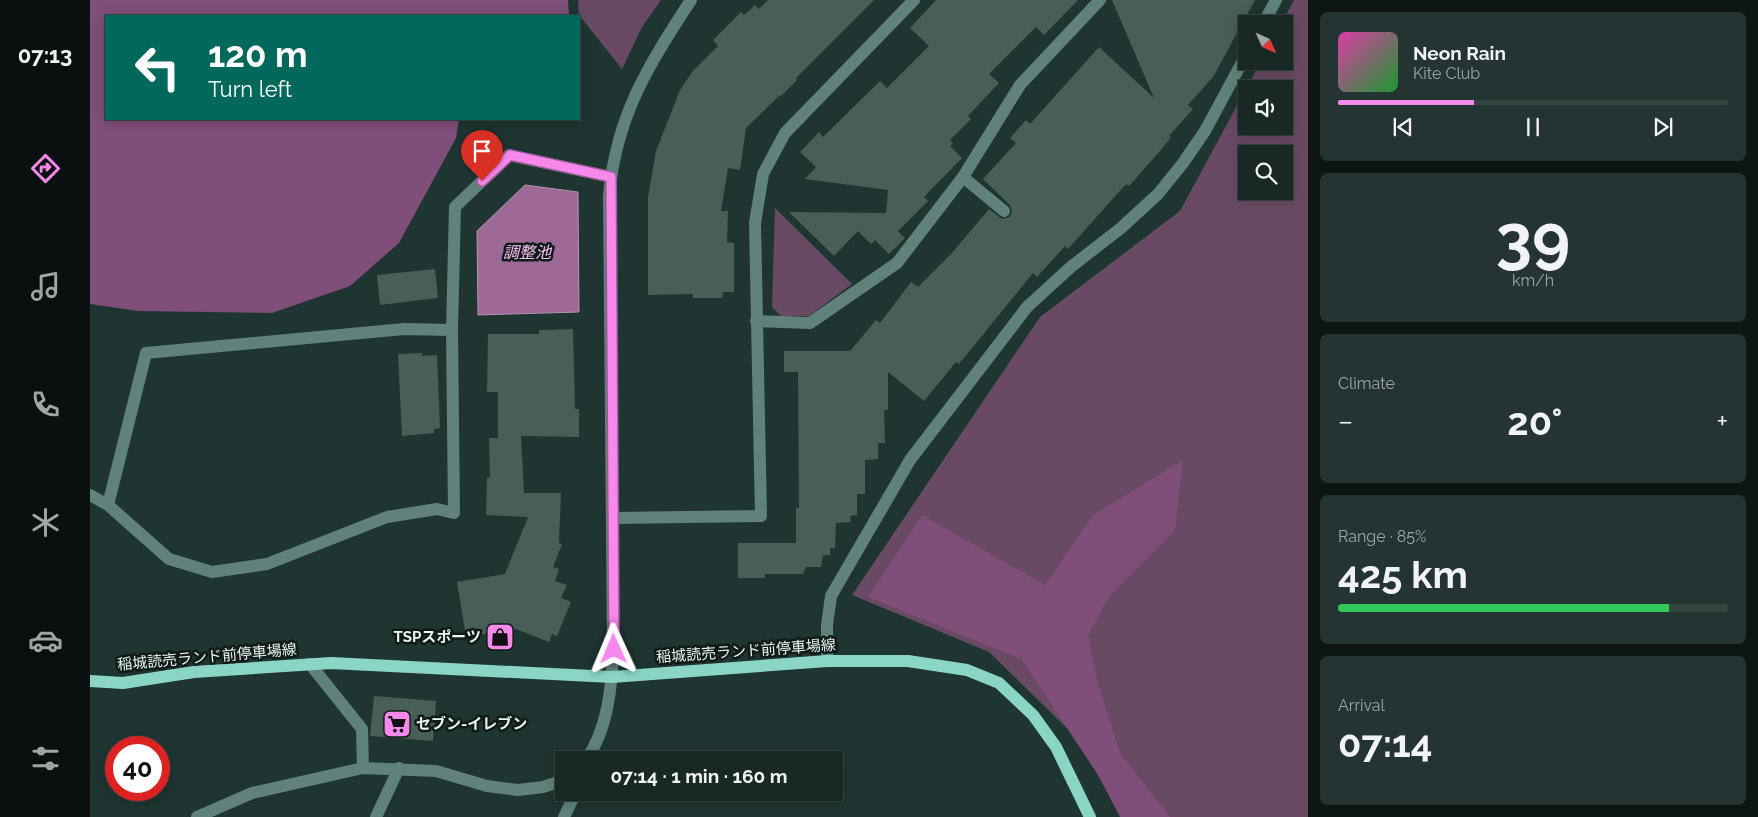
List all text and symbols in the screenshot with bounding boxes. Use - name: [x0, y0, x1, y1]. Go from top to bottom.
- north arrow: [1238, 15, 1292, 70]
- map controls: [1238, 15, 1293, 200]
- text: 120 m: [208, 34, 308, 75]
- icon: left: [125, 35, 190, 100]
- text: 07:13: [18, 42, 72, 68]
- text: Neon Rain: [1413, 42, 1506, 64]
- text: Kite Club: [1413, 64, 1480, 83]
- text: Turn left: [208, 76, 292, 102]
- button: sound: [1238, 80, 1293, 135]
- icon: previous: [1389, 113, 1417, 141]
- icon: pause: [1519, 113, 1547, 141]
- icon: next: [1649, 113, 1677, 141]
- pin: [461, 130, 503, 181]
- icon: arrive: [468, 137, 496, 165]
- button: search: [1238, 145, 1293, 200]
- icon: directions: [28, 151, 63, 186]
- text: 39: [1496, 200, 1570, 276]
- water label: 調整池: [503, 243, 553, 262]
- icon: music: [28, 269, 63, 304]
- text: km/h: [1512, 271, 1554, 290]
- text: Climate: [1338, 374, 1395, 393]
- icon: phone: [28, 387, 63, 422]
- text: 20°: [1507, 399, 1562, 444]
- text: −: [1338, 405, 1353, 438]
- text: +: [1716, 405, 1728, 438]
- icon: climate: [28, 505, 63, 540]
- text: Range · 85%: [1338, 527, 1426, 546]
- text: 425 km: [1338, 552, 1468, 597]
- shop icon: TSPスポーツ: [485, 622, 515, 652]
- position arrow: [587, 622, 639, 674]
- icon: car: [28, 623, 63, 658]
- place label: TSPスポーツ: [393, 628, 481, 646]
- street label: 稲城読売ランド前停車場線: [656, 636, 836, 666]
- street label: 稲城読売ランド前停車場線: [117, 640, 297, 674]
- text: Arrival: [1338, 696, 1385, 715]
- supermarket icon: セブン-イレブン: [382, 709, 412, 739]
- place label: セブン-イレブン: [416, 715, 527, 733]
- text: 07:14: [1338, 721, 1433, 766]
- speed limit sign: 40: [105, 736, 170, 801]
- icon: filters: [28, 741, 63, 776]
- text: 07:14 · 1 min · 160 m: [611, 765, 787, 787]

